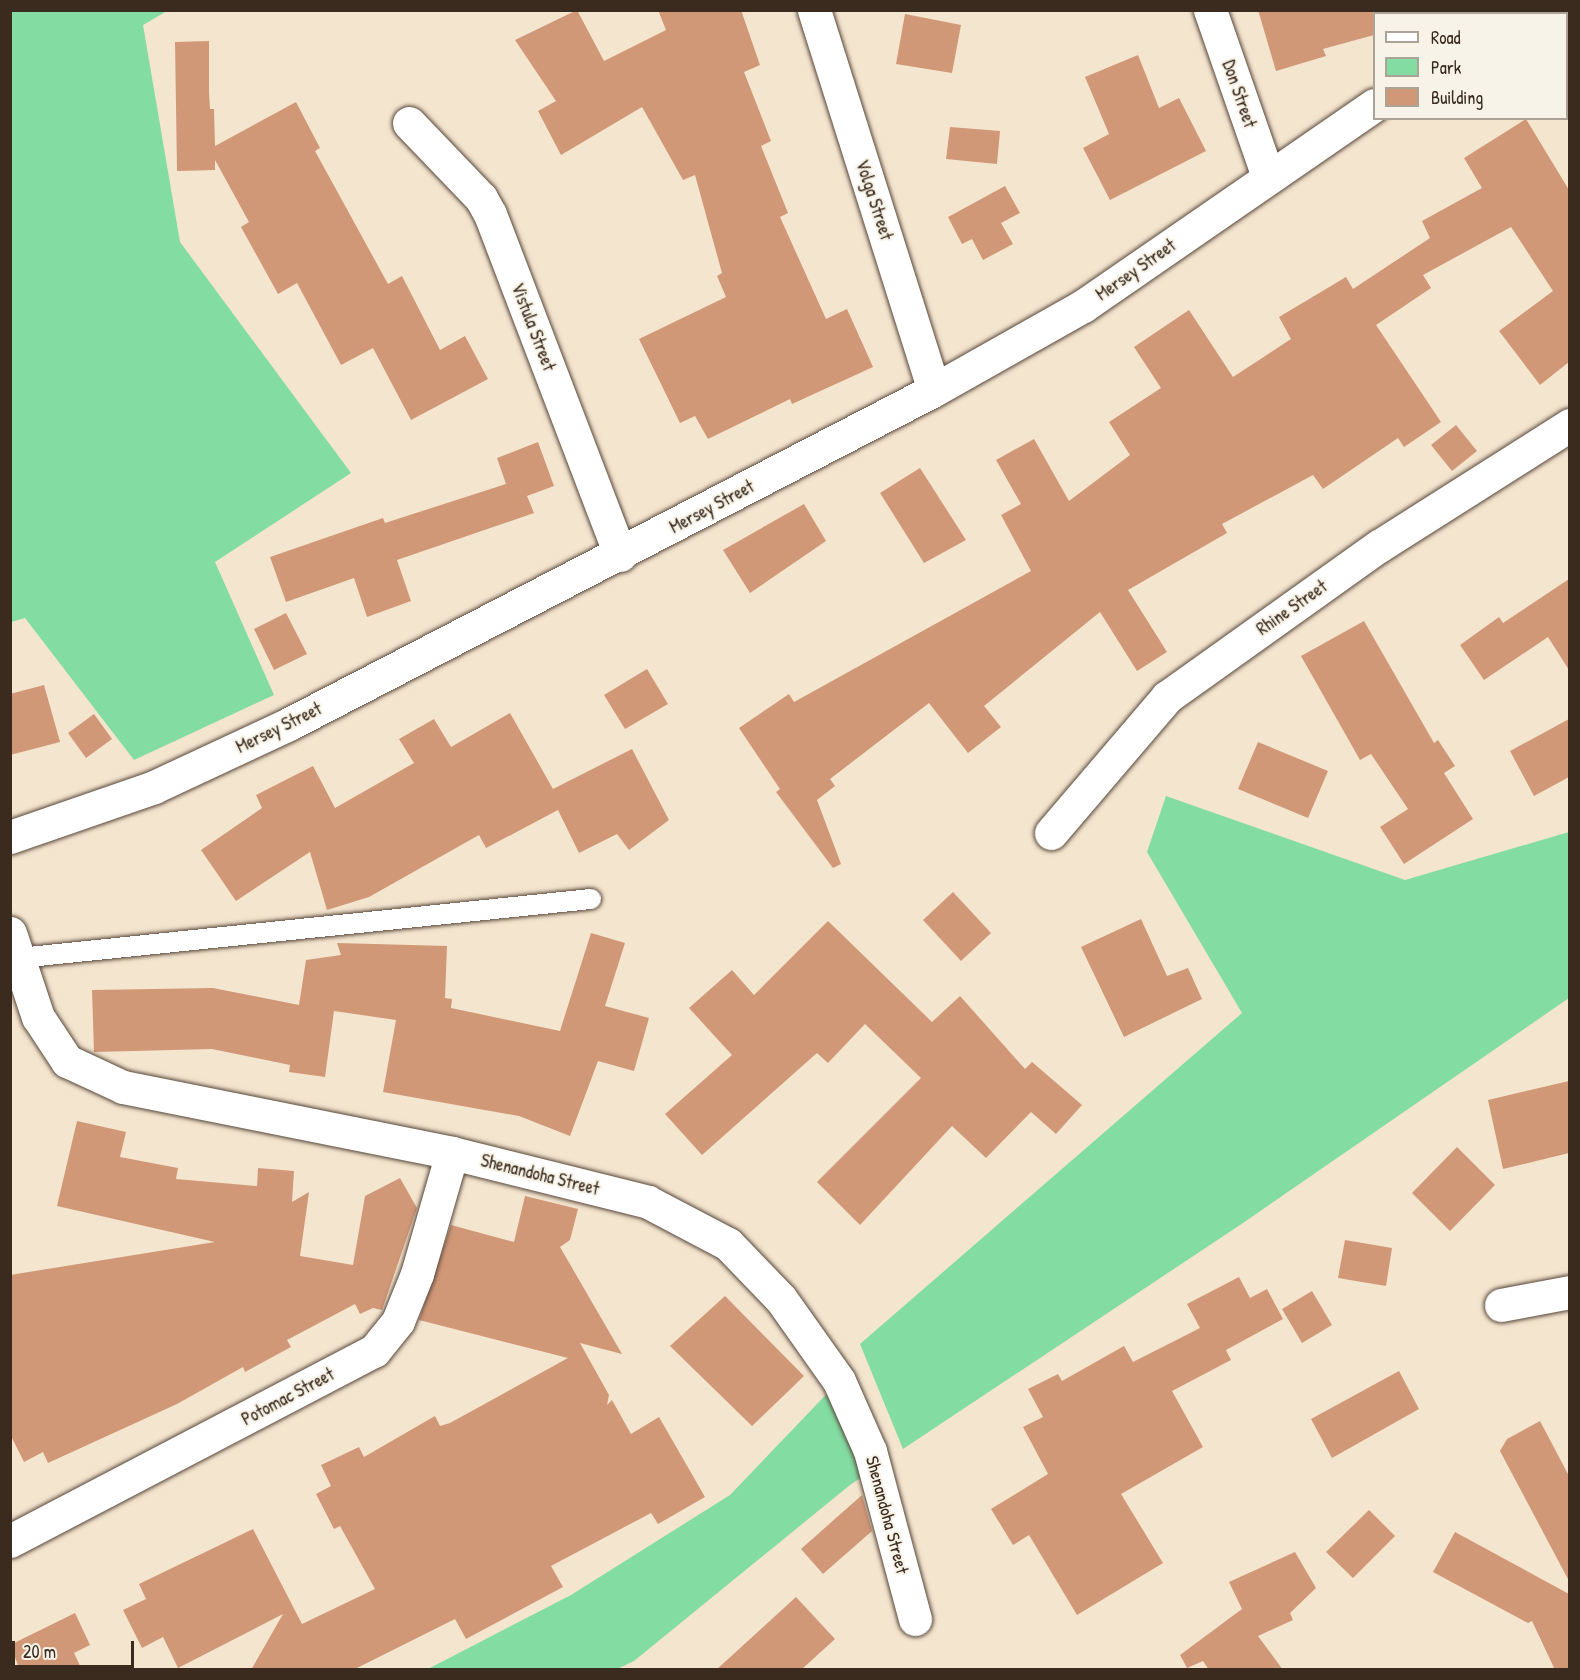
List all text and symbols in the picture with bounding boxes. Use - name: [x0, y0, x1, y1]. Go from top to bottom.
- legend: [1373, 12, 1568, 120]
- text: Road: [1431, 25, 1461, 50]
- text: Park: [1431, 55, 1461, 80]
- street label: Don Street: [1217, 57, 1261, 131]
- text: Building: [1431, 85, 1483, 110]
- street label: Volga Street: [851, 157, 897, 243]
- street label: Mersey Street: [1092, 235, 1180, 305]
- street label: Vistula Street: [506, 280, 560, 374]
- street label: Mersey Street: [666, 476, 758, 538]
- street label: Rhine Street: [1253, 576, 1331, 640]
- street label: Mersey Street: [233, 698, 325, 758]
- street label: Shenandoha Street: [479, 1150, 601, 1200]
- street label: Potomac Street: [238, 1364, 338, 1430]
- street label: Shenandoha Street: [861, 1454, 913, 1576]
- scale bar: [15, 1629, 136, 1667]
- text: 20 m: [23, 1639, 56, 1664]

